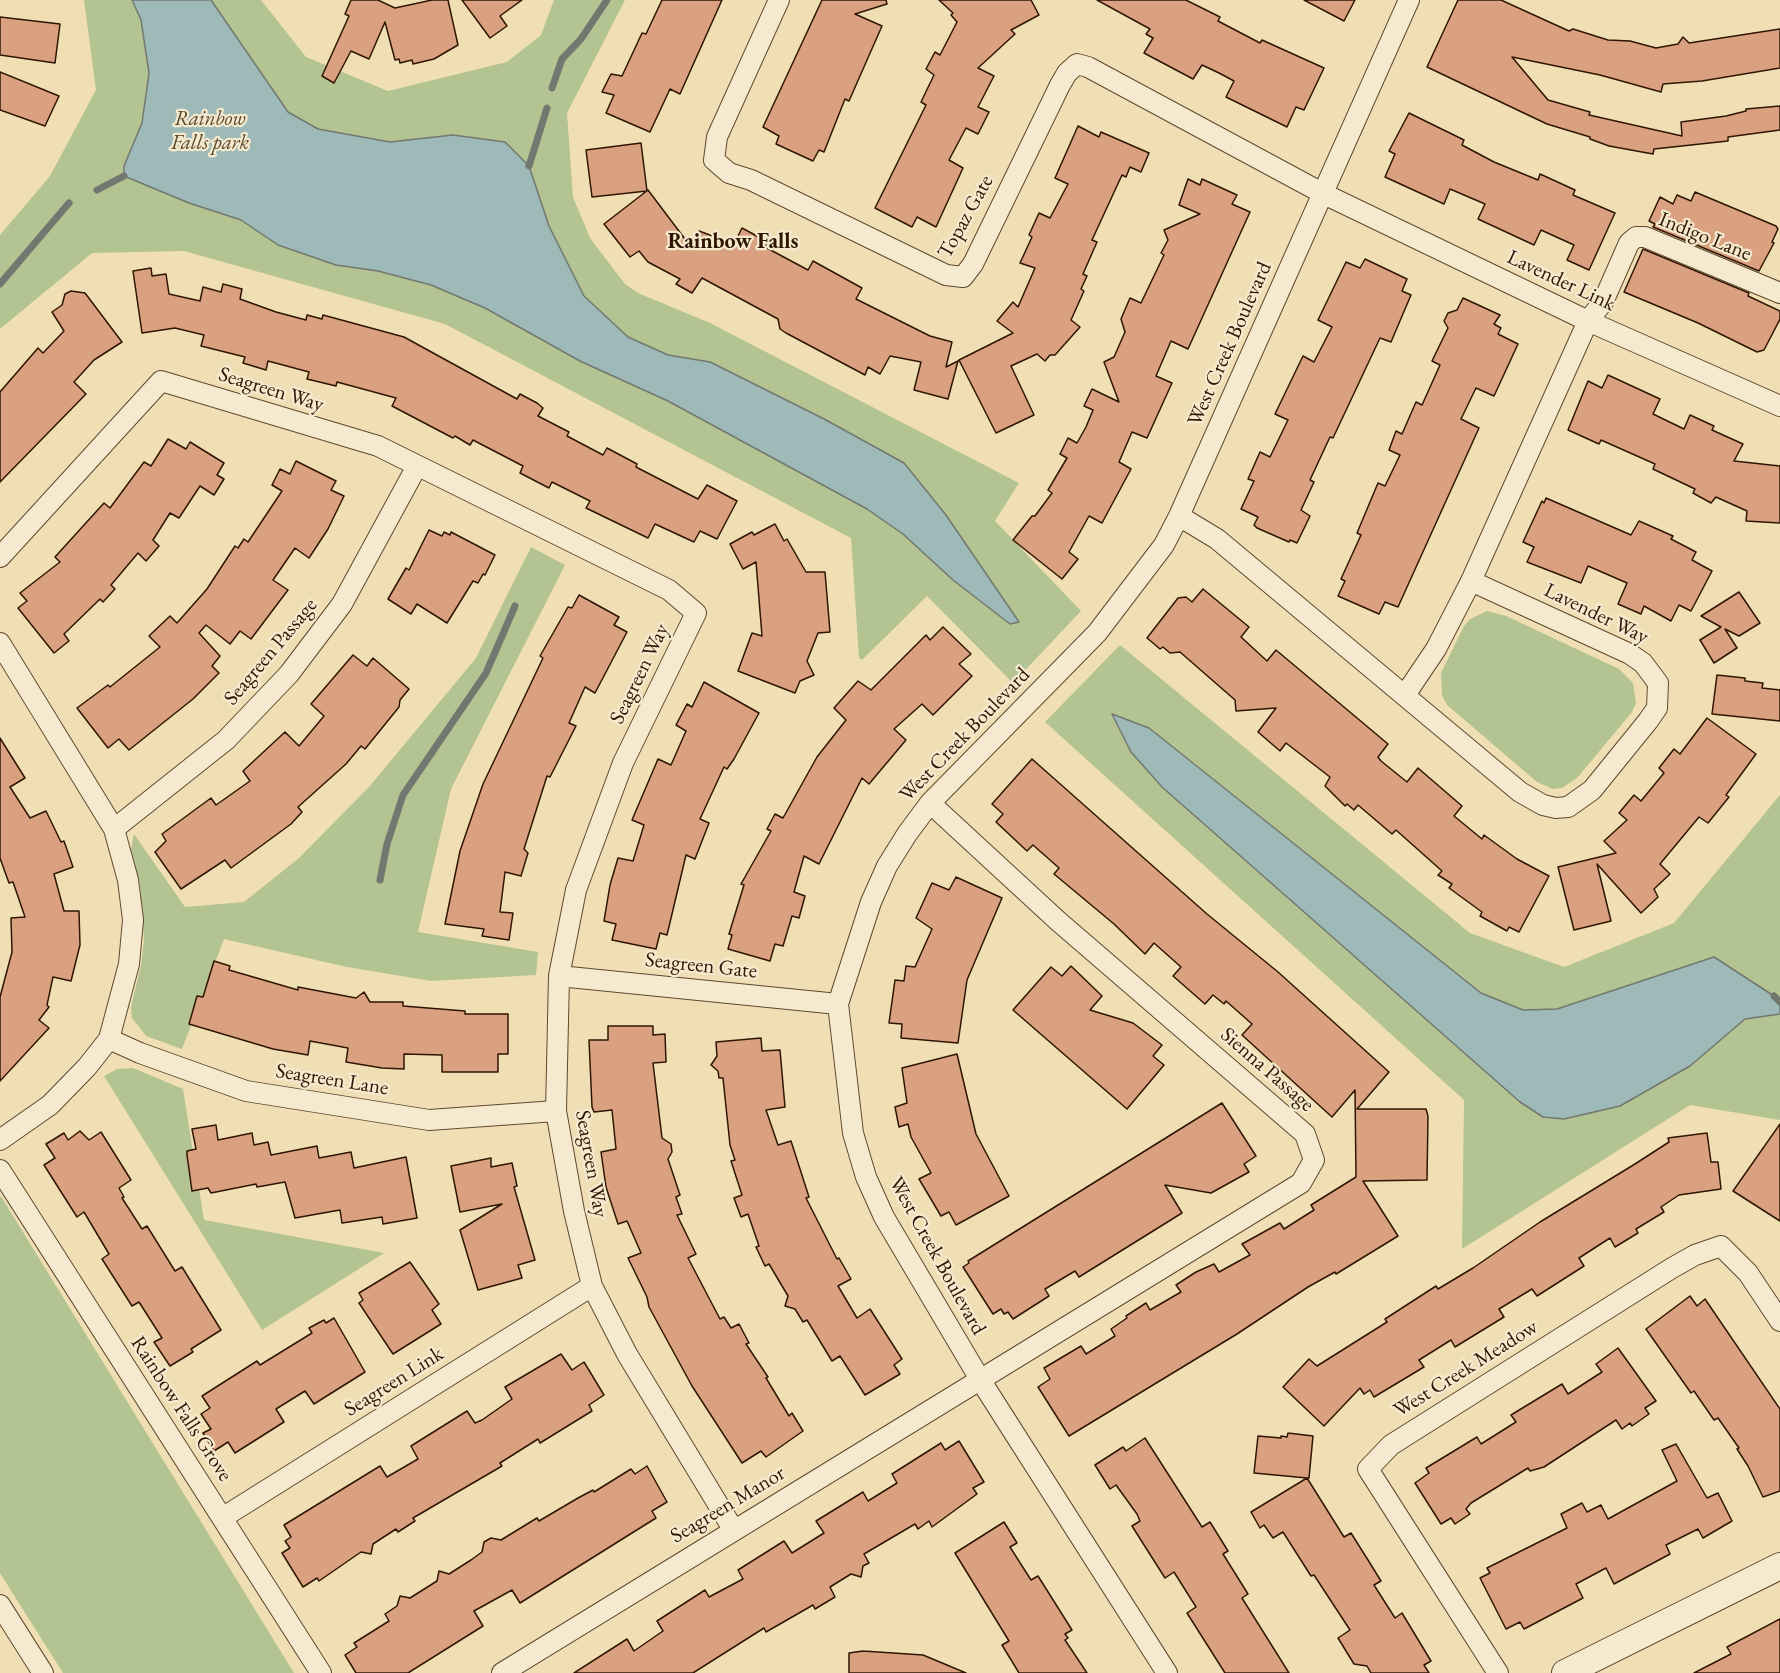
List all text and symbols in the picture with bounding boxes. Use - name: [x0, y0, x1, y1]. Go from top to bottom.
- park label: Rainbow Falls park: [171, 106, 249, 156]
- street label: Topaz Gate: [933, 171, 999, 263]
- street label: Indigo Lane: [1655, 207, 1755, 267]
- district label: Rainbow Falls: [667, 229, 799, 255]
- street label: Lavender Link: [1503, 245, 1619, 317]
- street label: West Creek Boulevard: [1182, 258, 1278, 430]
- street label: Seagreen Way: [215, 362, 327, 418]
- street label: Lavender Way: [1540, 578, 1652, 650]
- street label: Seagreen Passage: [219, 593, 323, 711]
- street label: Seagreen Way: [605, 620, 675, 728]
- street label: West Creek Boulevard: [894, 663, 1036, 807]
- street label: Seagreen Gate: [644, 948, 758, 984]
- street label: Sienna Passage: [1215, 1022, 1319, 1118]
- street label: Seagreen Lane: [274, 1059, 390, 1101]
- street label: Seagreen Way: [569, 1108, 613, 1220]
- street label: West Creek Boulevard: [883, 1173, 991, 1339]
- street label: West Creek Meadow: [1389, 1315, 1543, 1423]
- street label: Rainbow Falls Grove: [125, 1332, 237, 1486]
- street label: Seagreen Link: [340, 1342, 448, 1422]
- street label: Seagreen Manor: [666, 1461, 790, 1549]

